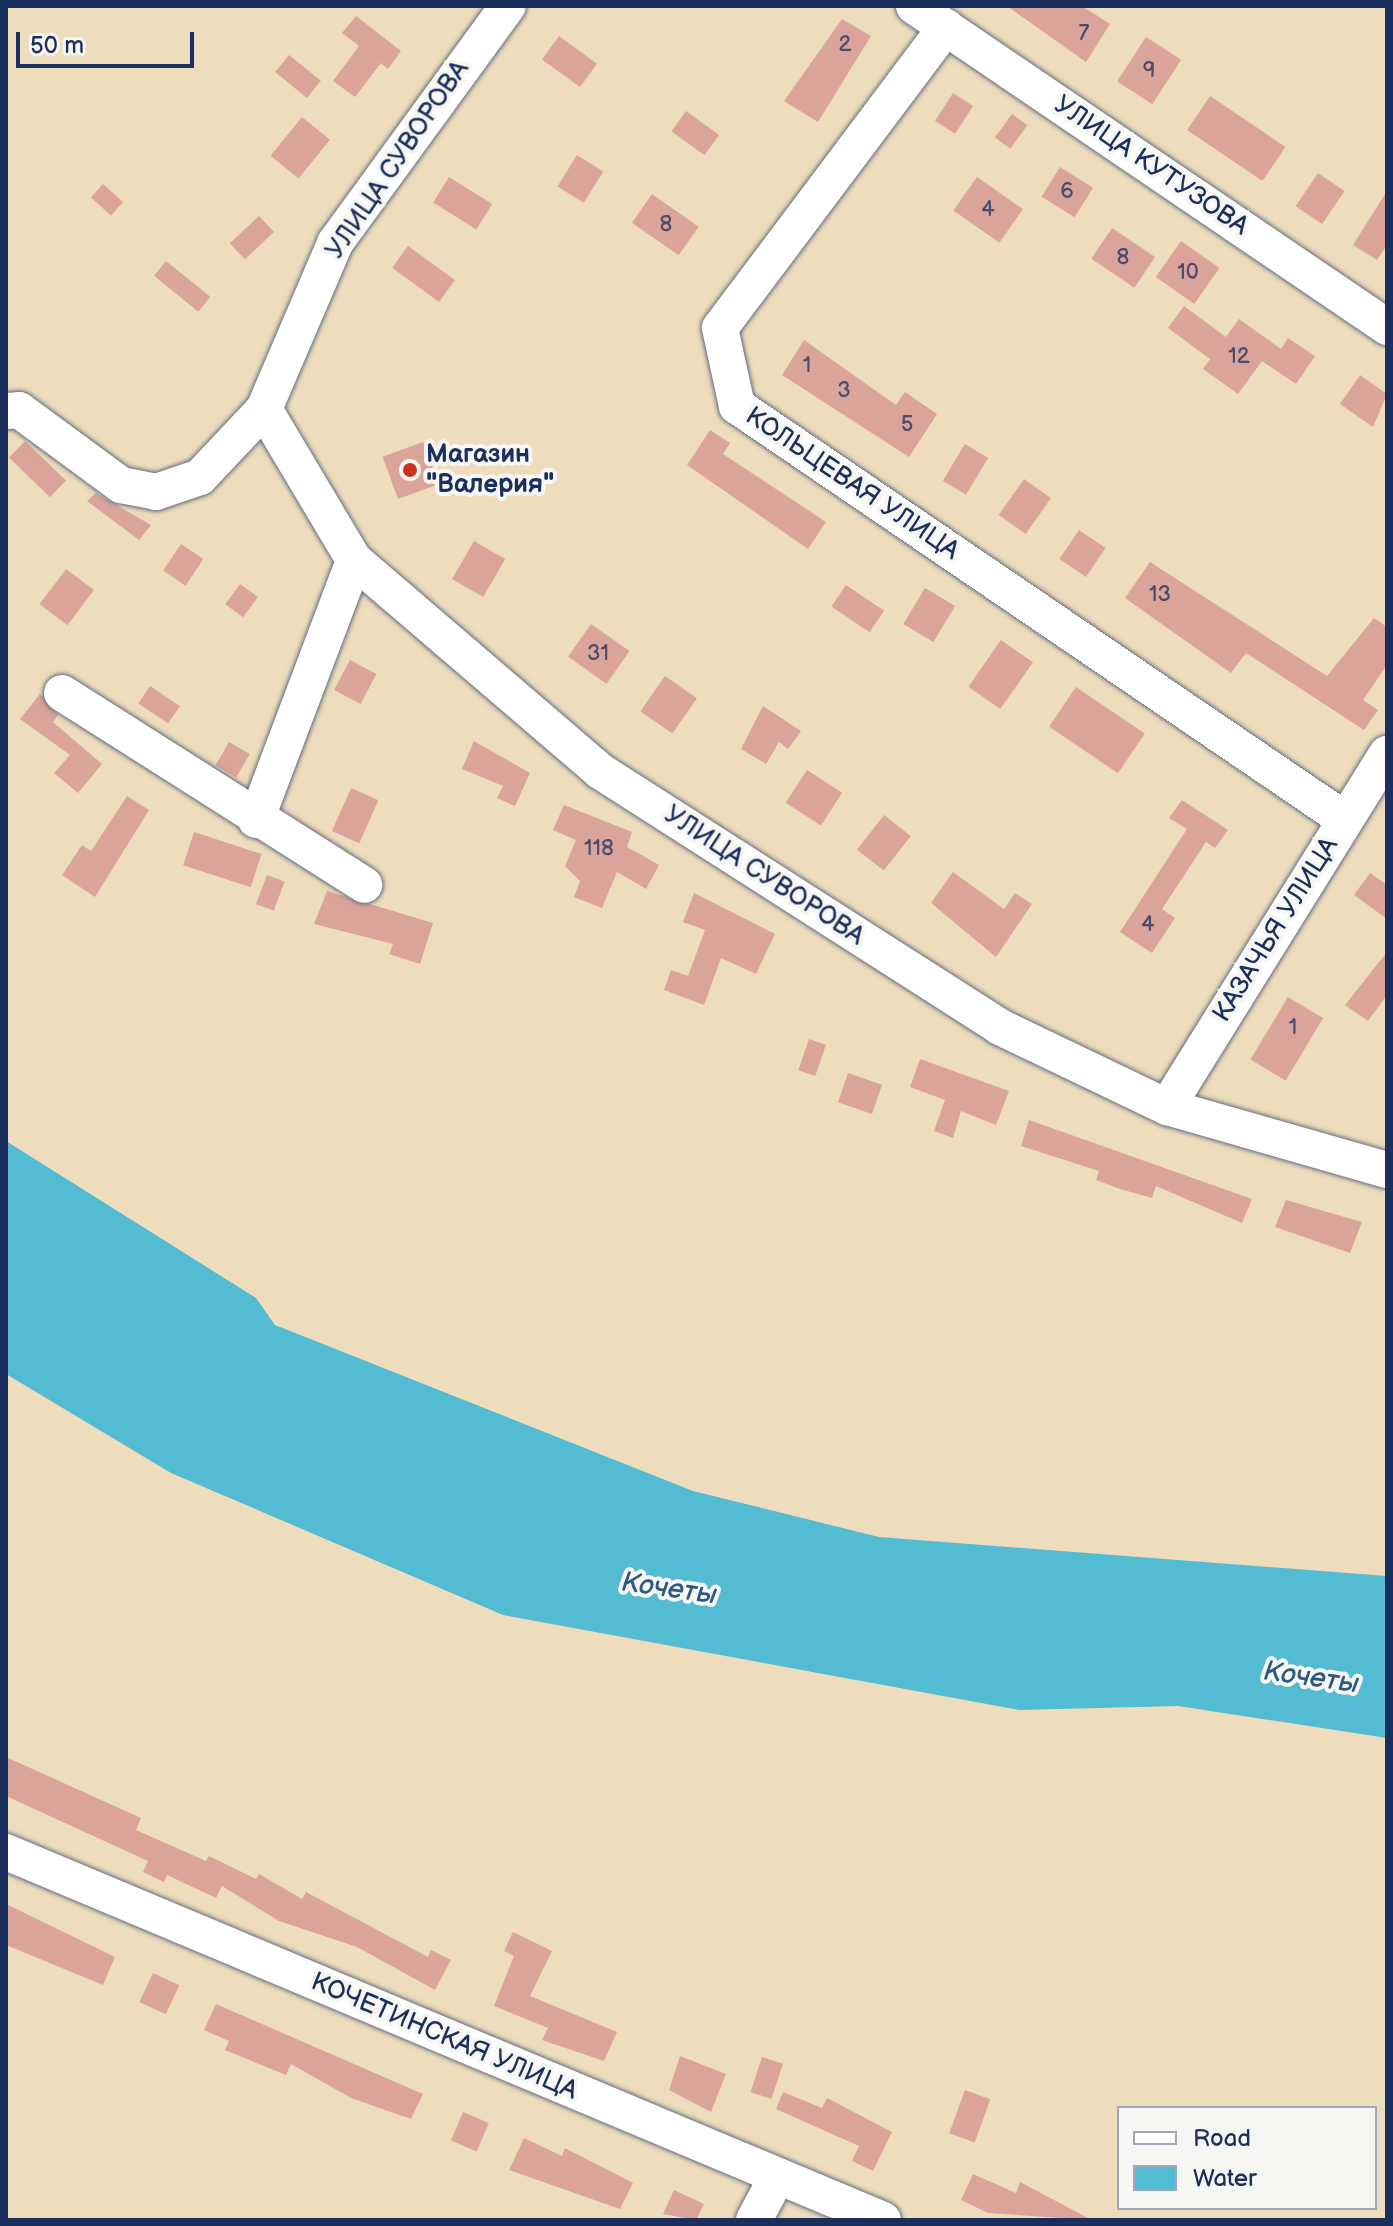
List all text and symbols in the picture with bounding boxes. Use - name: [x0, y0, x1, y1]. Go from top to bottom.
- scale bar: [20, 16, 198, 66]
- house number: 7: [1079, 21, 1089, 47]
- text: 50 m: [30, 31, 84, 60]
- house number: 2: [839, 32, 851, 58]
- street label: УЛИЦА СУВОРОВА: [320, 55, 476, 265]
- house number: 9: [1143, 58, 1155, 84]
- street label: УЛИЦА КУТУЗОВА: [1048, 89, 1254, 243]
- house number: 6: [1060, 179, 1074, 205]
- house number: 4: [981, 197, 995, 223]
- house number: 8: [660, 212, 672, 238]
- house number: 8: [1117, 245, 1129, 271]
- house number: 10: [1177, 260, 1199, 286]
- house number: 12: [1228, 344, 1250, 370]
- house number: 1: [803, 353, 811, 379]
- house number: 3: [837, 378, 851, 404]
- street label: КОЛЬЦЕВАЯ УЛИЦА: [739, 401, 965, 567]
- house number: 5: [901, 412, 913, 438]
- place label: Магазин "Валерия": [426, 439, 554, 500]
- marker: Магазин "Валерия": [401, 461, 419, 479]
- house number: 13: [1149, 582, 1171, 608]
- house number: 31: [587, 641, 609, 667]
- street label: УЛИЦА СУВОРОВА: [658, 800, 870, 952]
- street label: КАЗАЧЬЯ УЛИЦА: [1207, 832, 1345, 1028]
- house number: 118: [584, 836, 614, 862]
- house number: 4: [1141, 912, 1155, 938]
- house number: 1: [1289, 1015, 1297, 1041]
- water label: Кочеты: [619, 1566, 719, 1612]
- water label: Кочеты: [1261, 1655, 1361, 1701]
- street label: КОЧЕТИНСКАЯ УЛИЦА: [306, 1967, 582, 2107]
- legend: [1117, 2106, 1377, 2210]
- text: Road: [1193, 2124, 1251, 2153]
- text: Water: [1193, 2164, 1257, 2193]

